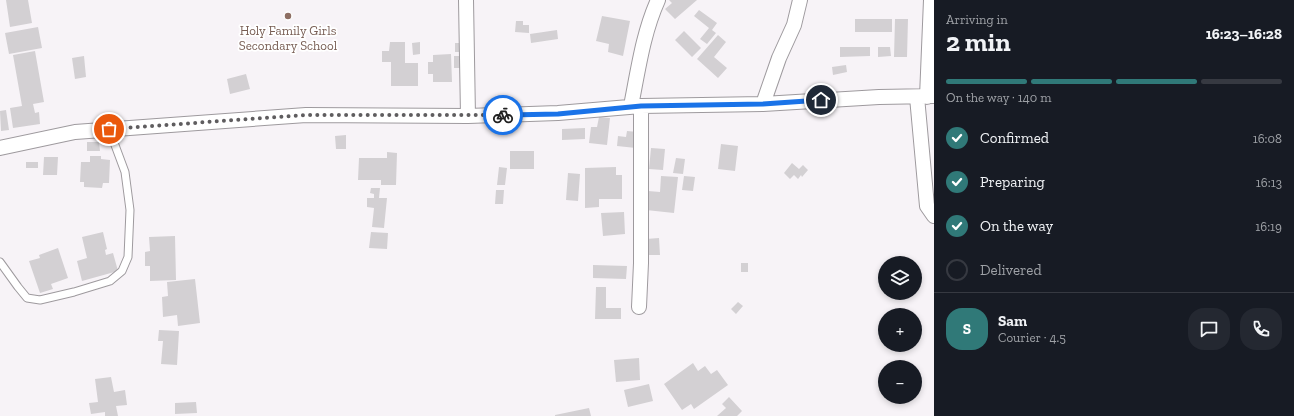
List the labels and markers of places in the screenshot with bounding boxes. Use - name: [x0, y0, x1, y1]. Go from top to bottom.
- marker: Holy Family Girls Secondary School: [283, 11, 293, 21]
- place label: Holy Family Girls Secondary School: [239, 23, 338, 53]
- pin: [804, 83, 838, 117]
- pin: [92, 112, 126, 146]

